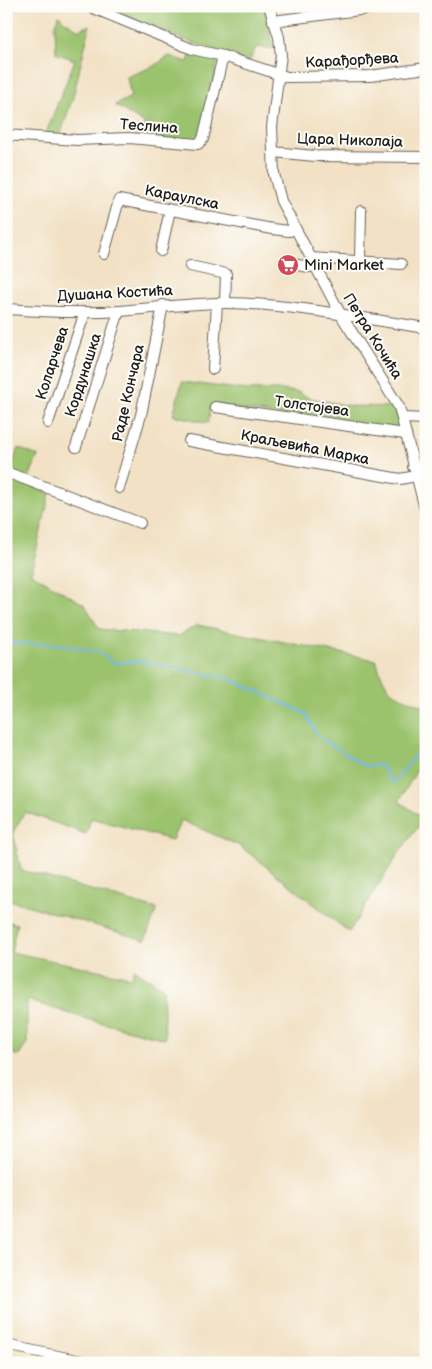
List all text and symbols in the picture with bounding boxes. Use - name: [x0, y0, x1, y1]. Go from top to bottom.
- street label: Карађорђева: [305, 49, 399, 72]
- street label: Теслина: [119, 115, 179, 138]
- street label: Цара Николаја: [297, 129, 404, 152]
- street label: Караулска: [143, 181, 221, 214]
- supermarket icon: Mini Market: [276, 253, 300, 277]
- place label: Mini Market: [304, 256, 384, 275]
- street label: Душана Костића: [57, 281, 174, 306]
- street label: Петра Кочића: [339, 290, 407, 383]
- street label: Коларчева: [32, 324, 73, 402]
- street label: Кордунашка: [61, 331, 106, 420]
- street label: Раде Кончара: [108, 342, 149, 444]
- street label: Толстојева: [273, 392, 351, 421]
- street label: Краљевића Марка: [239, 426, 371, 469]

